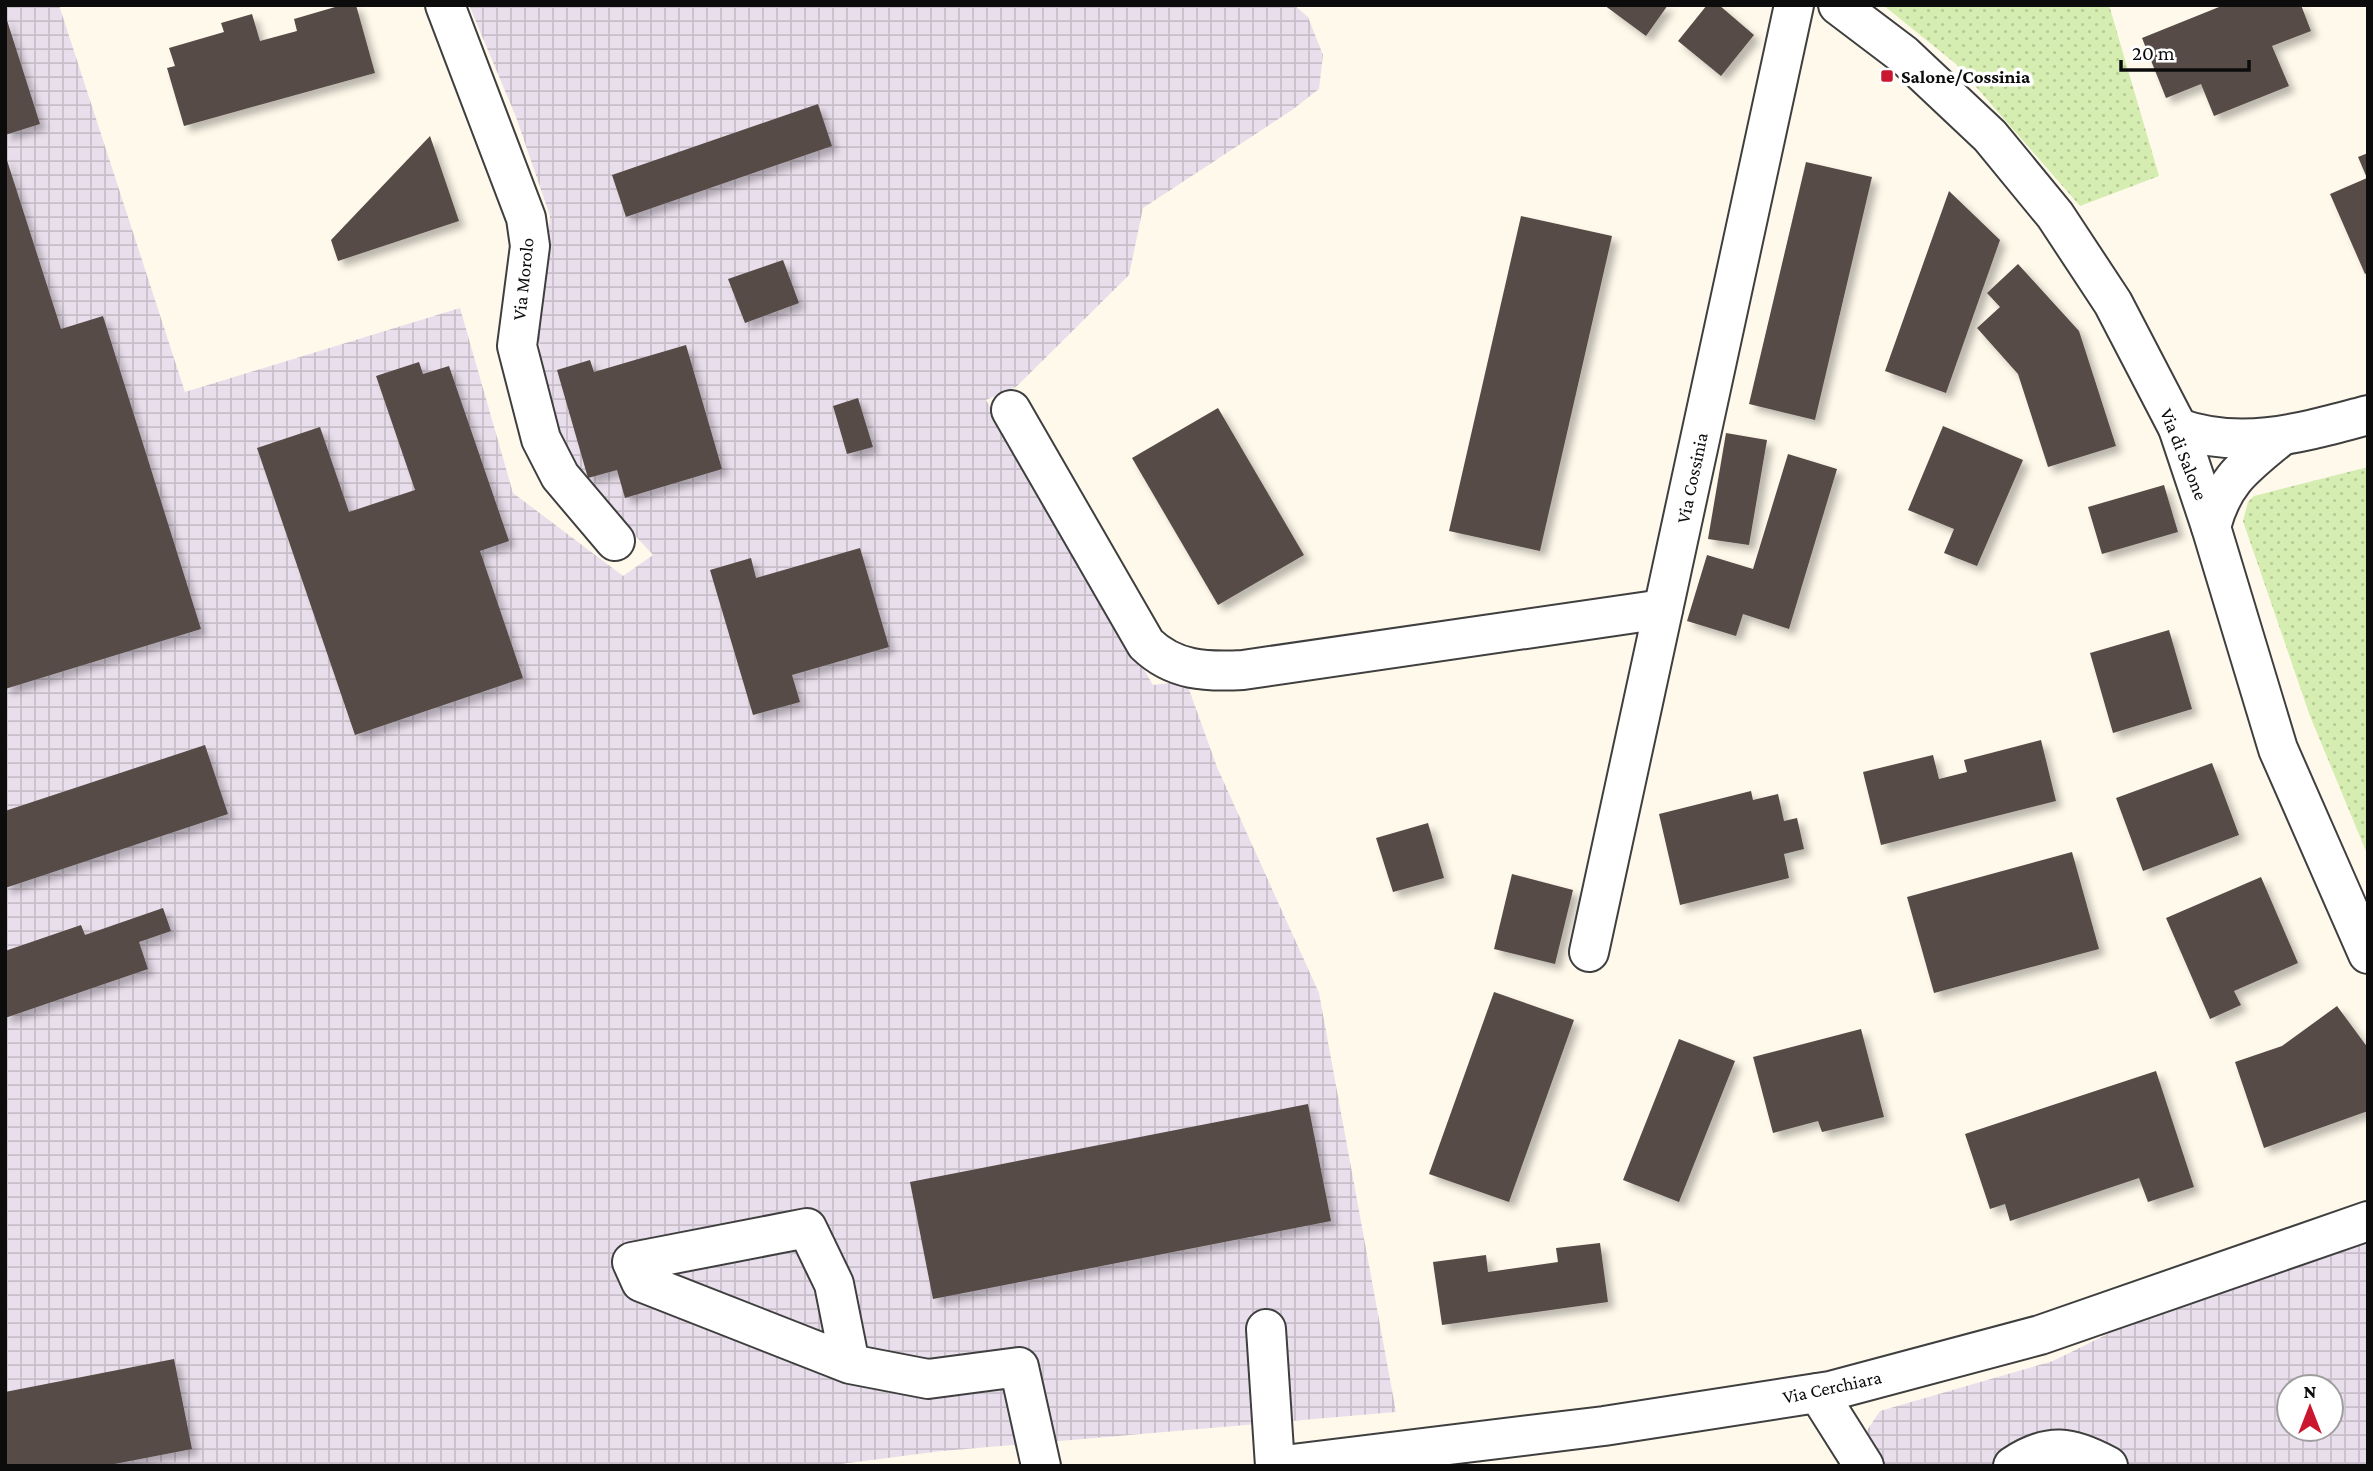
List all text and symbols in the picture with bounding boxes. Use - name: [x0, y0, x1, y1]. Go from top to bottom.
- scale bar: [2121, 28, 2249, 72]
- text: 20 m: [2132, 41, 2175, 65]
- place label: Salone/Cossinia: [1901, 66, 2031, 87]
- marker: Salone/Cossinia: [1879, 68, 1895, 84]
- street label: Via Morolo: [508, 236, 538, 322]
- street label: Via di Salone: [2156, 405, 2212, 503]
- street label: Via Cossinia: [1672, 430, 1712, 525]
- street label: Via Cerchiara: [1781, 1366, 1884, 1408]
- north arrow: [2275, 1373, 2345, 1443]
- text: N: [2304, 1381, 2317, 1402]

